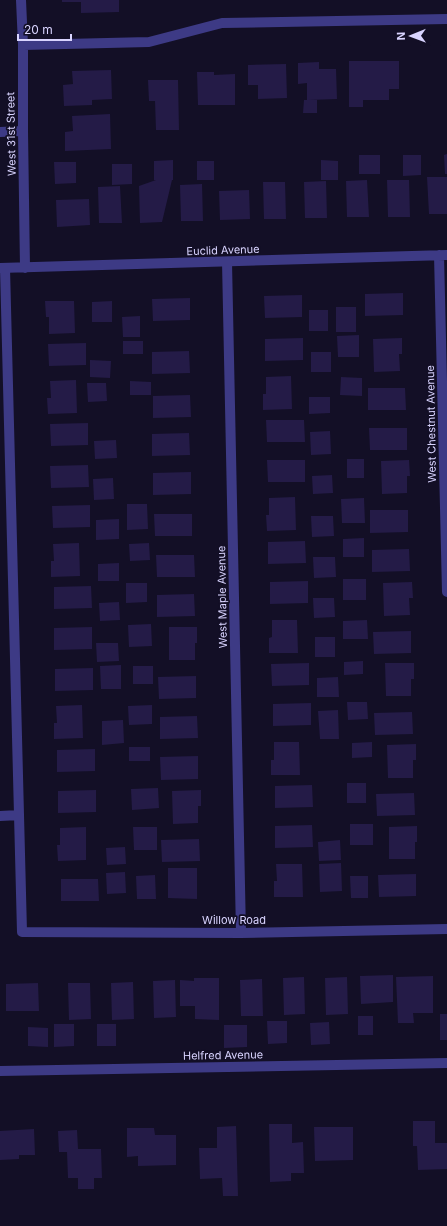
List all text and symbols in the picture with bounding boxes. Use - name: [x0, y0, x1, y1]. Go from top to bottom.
- scale bar: [18, 16, 71, 42]
- north arrow: [391, 16, 431, 56]
- text: 20 m: [24, 22, 53, 37]
- text: N: [394, 32, 408, 40]
- street label: West 31st Street: [3, 91, 19, 176]
- street label: Euclid Avenue: [186, 242, 260, 258]
- street label: West Chestnut Avenue: [423, 365, 439, 483]
- street label: West Maple Avenue: [214, 545, 230, 649]
- street label: Willow Road: [202, 913, 266, 927]
- street label: Helfred Avenue: [183, 1047, 263, 1063]

